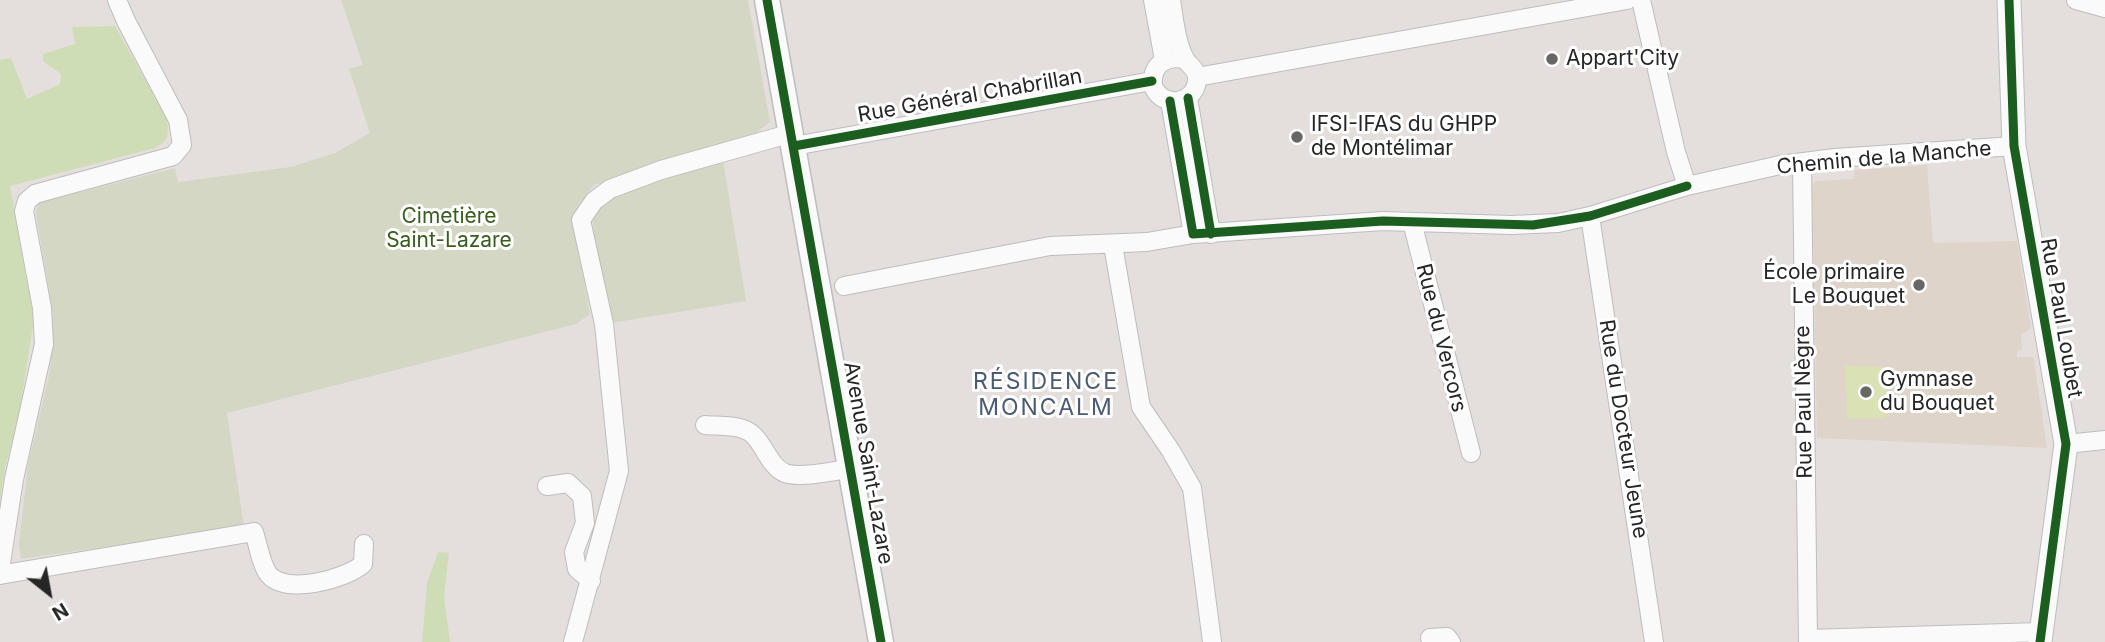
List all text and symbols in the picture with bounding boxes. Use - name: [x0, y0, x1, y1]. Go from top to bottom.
- place label: Appart'City: [1566, 46, 1679, 72]
- marker: Appart'City: [1544, 51, 1560, 67]
- street label: Rue Général Chabrillan: [856, 64, 1084, 128]
- place label: IFSI-IFAS du GHPP de Montélimar: [1311, 112, 1497, 162]
- marker: IFSI-IFAS du GHPP de Montélimar: [1289, 129, 1305, 145]
- street label: Chemin de la Manche: [1776, 136, 1992, 180]
- park label: Cimetière Saint-Lazare: [386, 204, 512, 254]
- street label: Rue Paul Loubet: [2035, 236, 2087, 400]
- place label: École primaire Le Bouquet: [1763, 260, 1905, 310]
- street label: Rue du Vercors: [1410, 261, 1472, 415]
- marker: École primaire Le Bouquet: [1911, 277, 1927, 293]
- street label: Rue du Docteur Jeune: [1593, 318, 1653, 540]
- street label: Rue Paul Nègre: [1790, 325, 1818, 479]
- street label: Avenue Saint-Lazare: [838, 360, 898, 566]
- place label: Gymnase du Bouquet: [1880, 367, 1994, 417]
- district label: RÉSIDENCE MONCALM: [974, 368, 1118, 422]
- marker: Gymnase du Bouquet: [1858, 384, 1874, 400]
- north arrow: [14, 558, 84, 628]
- text: N: [48, 598, 72, 625]

